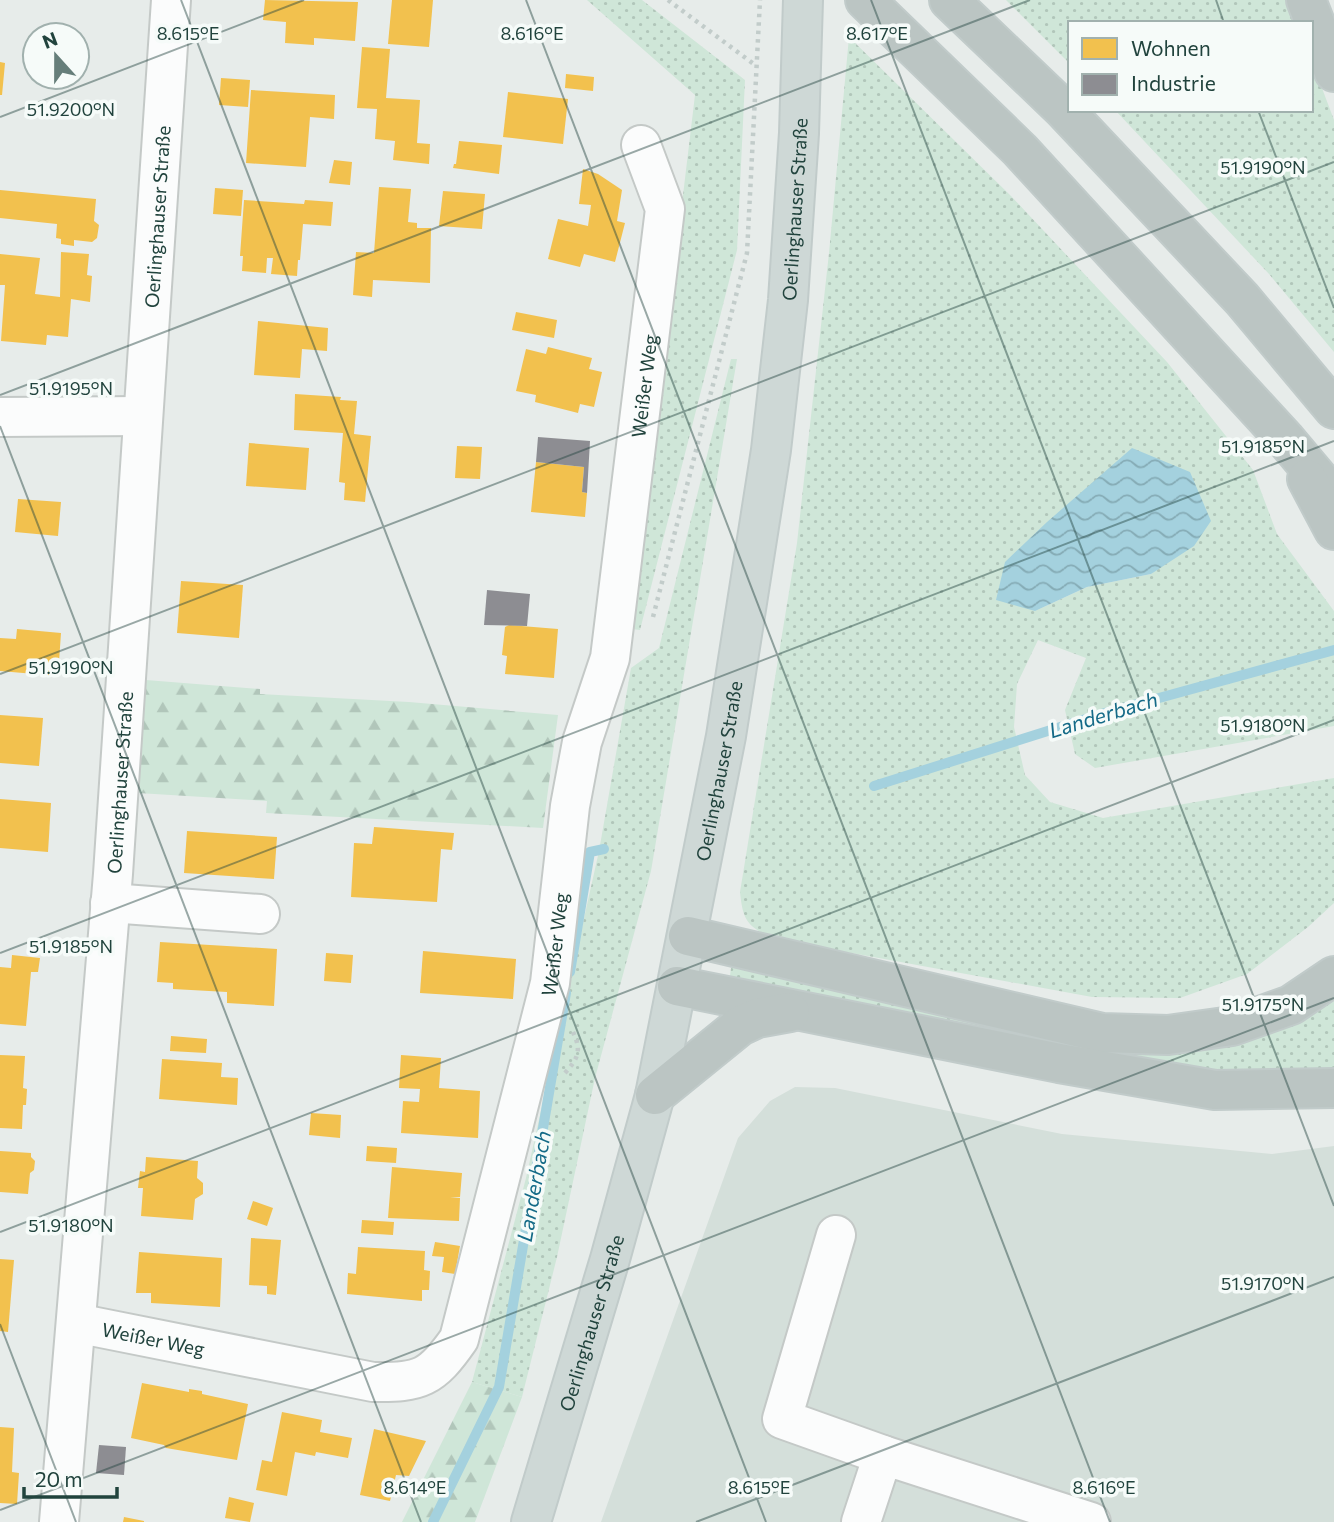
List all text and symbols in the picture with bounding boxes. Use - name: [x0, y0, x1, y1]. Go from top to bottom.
- north arrow: [21, 21, 91, 91]
- legend: [1068, 21, 1313, 112]
- text: 8.615°E: [157, 22, 219, 44]
- text: 8.616°E: [500, 22, 564, 44]
- text: 8.617°E: [846, 22, 908, 44]
- text: N: [39, 26, 61, 53]
- text: Wohnen: [1131, 35, 1211, 60]
- text: Industrie: [1131, 70, 1216, 95]
- text: 51.9200°N: [27, 98, 115, 120]
- street label: Oerlinghauser Straße: [776, 118, 811, 301]
- street label: Oerlinghauser Straße: [139, 125, 174, 309]
- text: 51.9190°N: [1220, 156, 1306, 178]
- street label: Weißer Weg: [626, 333, 661, 439]
- text: 51.9195°N: [29, 377, 113, 399]
- text: 51.9185°N: [1221, 435, 1305, 457]
- text: 51.9190°N: [28, 656, 114, 678]
- street label: Oerlinghauser Straße: [690, 679, 746, 863]
- water label: Landerbach: [1046, 686, 1160, 742]
- street label: Oerlinghauser Straße: [102, 690, 137, 875]
- text: 51.9180°N: [1220, 714, 1306, 736]
- street label: Weißer Weg: [536, 891, 572, 999]
- text: 51.9185°N: [29, 935, 113, 957]
- text: 51.9175°N: [1222, 993, 1304, 1015]
- water label: Landerbach: [511, 1128, 555, 1244]
- text: 51.9180°N: [28, 1214, 114, 1236]
- street label: Oerlinghauser Straße: [553, 1232, 628, 1414]
- text: 51.9170°N: [1221, 1272, 1305, 1294]
- street label: Weißer Weg: [100, 1317, 207, 1360]
- scale bar: [24, 1456, 117, 1500]
- text: 20 m: [35, 1466, 83, 1491]
- text: 8.614°E: [383, 1476, 447, 1498]
- text: 8.615°E: [728, 1476, 790, 1498]
- text: 8.616°E: [1072, 1476, 1136, 1498]

